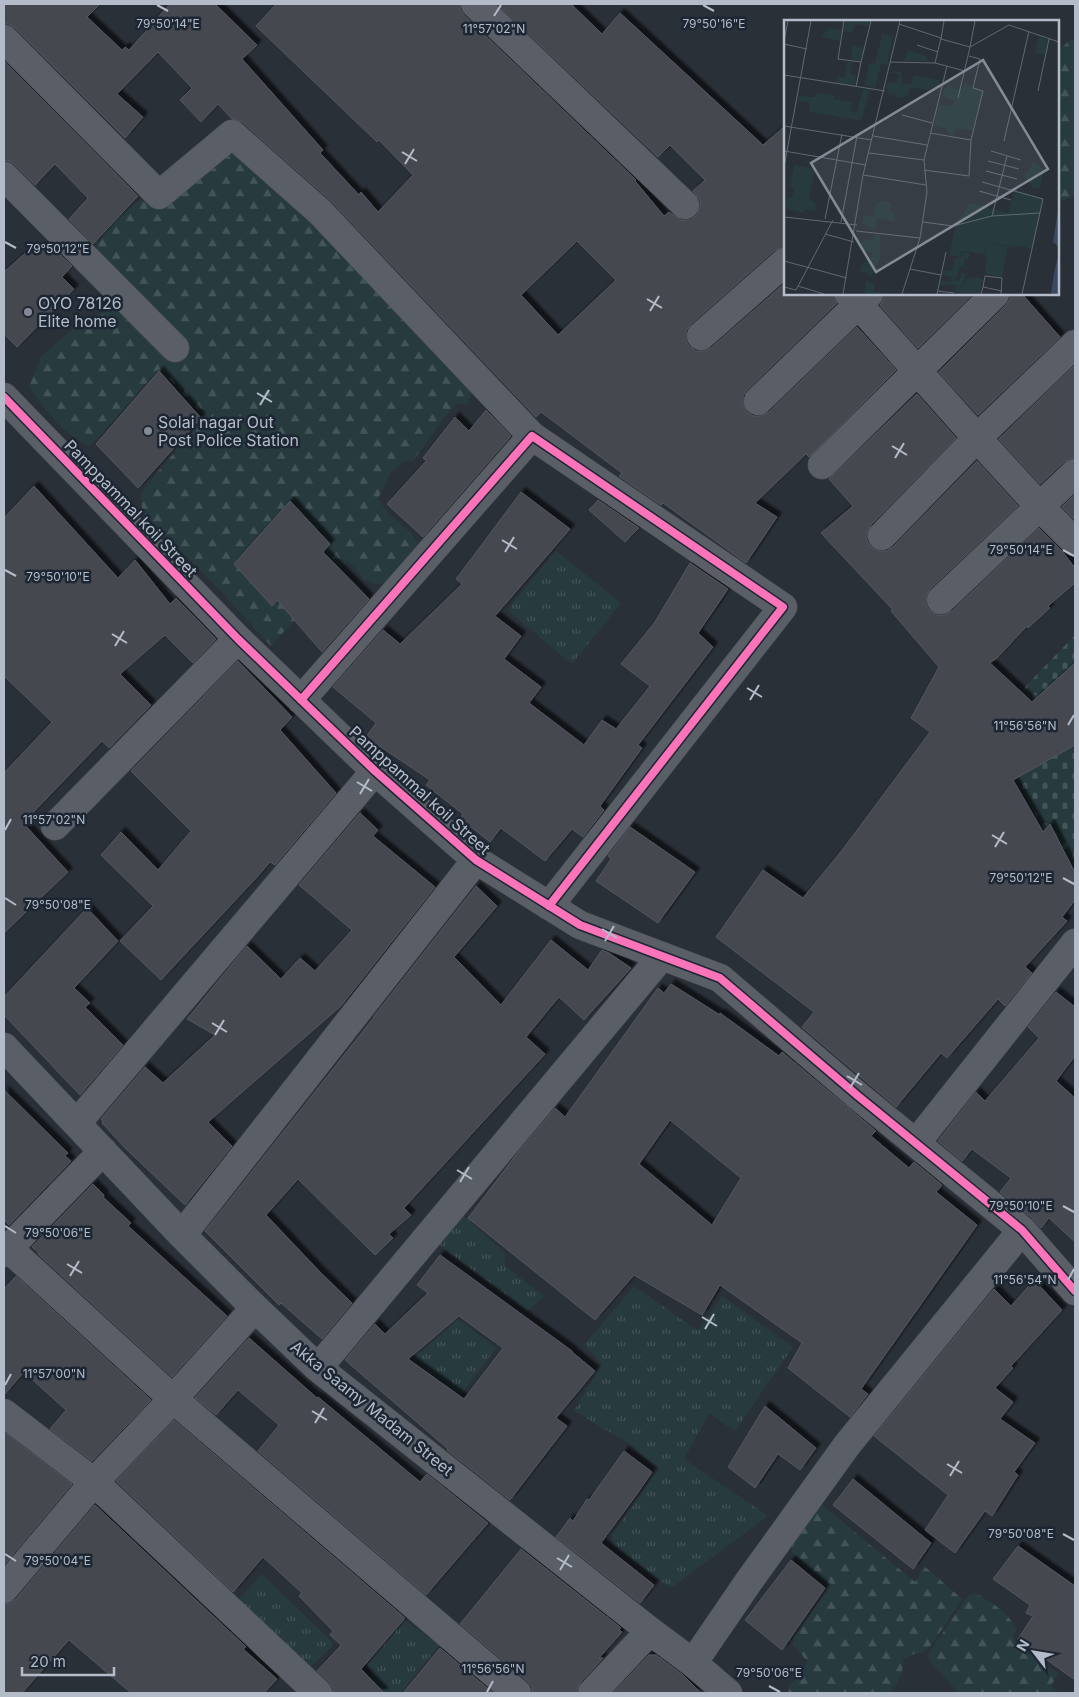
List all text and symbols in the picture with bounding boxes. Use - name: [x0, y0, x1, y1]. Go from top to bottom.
- text: 79°50'14"E: [136, 16, 200, 31]
- text: 79°50'16"E: [682, 16, 746, 31]
- inset map: [784, 20, 1059, 295]
- text: 11°57'02"N: [463, 21, 525, 36]
- text: 79°50'12"E: [26, 241, 90, 256]
- place label: OYO 78126 Elite home: [38, 293, 122, 331]
- marker: OYO 78126 Elite home: [22, 306, 34, 318]
- place label: Solai nagar Out Post Police Station: [158, 412, 299, 450]
- marker: Solai nagar Out Post Police Station: [142, 425, 154, 437]
- street label: Pamppammal koil Street: [60, 435, 202, 581]
- text: 79°50'14"E: [989, 542, 1053, 557]
- text: 79°50'10"E: [26, 569, 90, 584]
- text: 11°56'56"N: [994, 718, 1056, 733]
- street label: Pamppammal koil Street: [345, 721, 495, 859]
- text: 11°57'02"N: [23, 812, 85, 827]
- text: 79°50'12"E: [989, 870, 1053, 885]
- text: 79°50'08"E: [25, 897, 91, 912]
- text: 79°50'10"E: [989, 1198, 1053, 1213]
- text: 79°50'06"E: [25, 1225, 91, 1240]
- text: 11°56'54"N: [993, 1272, 1057, 1287]
- street label: Akka Saamy Madam Street: [287, 1336, 457, 1480]
- text: 11°57'00"N: [23, 1366, 85, 1381]
- text: 79°50'08"E: [988, 1526, 1054, 1541]
- text: 79°50'04"E: [25, 1553, 91, 1568]
- north arrow: [1009, 1627, 1059, 1677]
- text: N: [1012, 1636, 1032, 1654]
- scale bar: [22, 1644, 115, 1676]
- text: 20 m: [30, 1652, 66, 1671]
- text: 11°56'56"N: [462, 1661, 524, 1676]
- text: 79°50'06"E: [736, 1665, 802, 1680]

